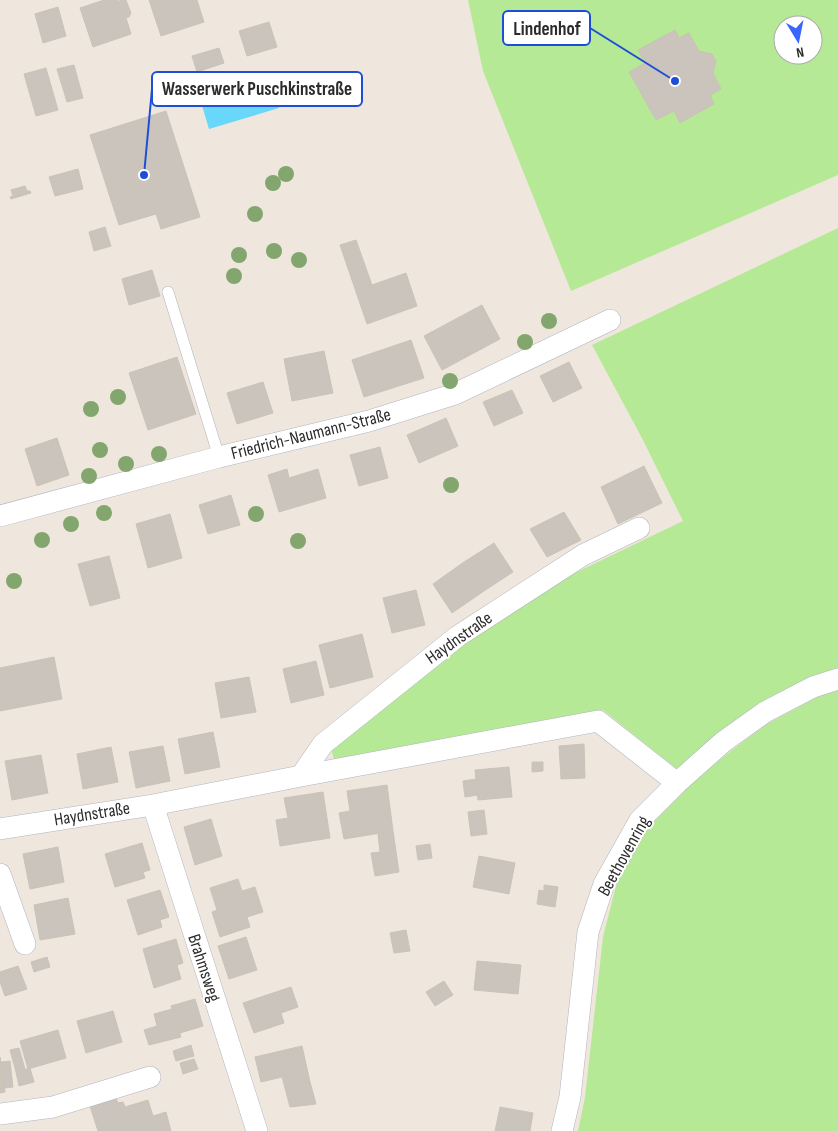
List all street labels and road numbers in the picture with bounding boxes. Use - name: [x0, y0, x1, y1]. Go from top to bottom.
- street label: Friedrich-Naumann-Straße: [229, 404, 393, 464]
- street label: Haydnstraße: [422, 607, 496, 669]
- street label: Haydnstraße: [53, 798, 131, 830]
- street label: Beethovenring: [593, 812, 655, 900]
- street label: Brahmsweg: [183, 931, 225, 1005]

